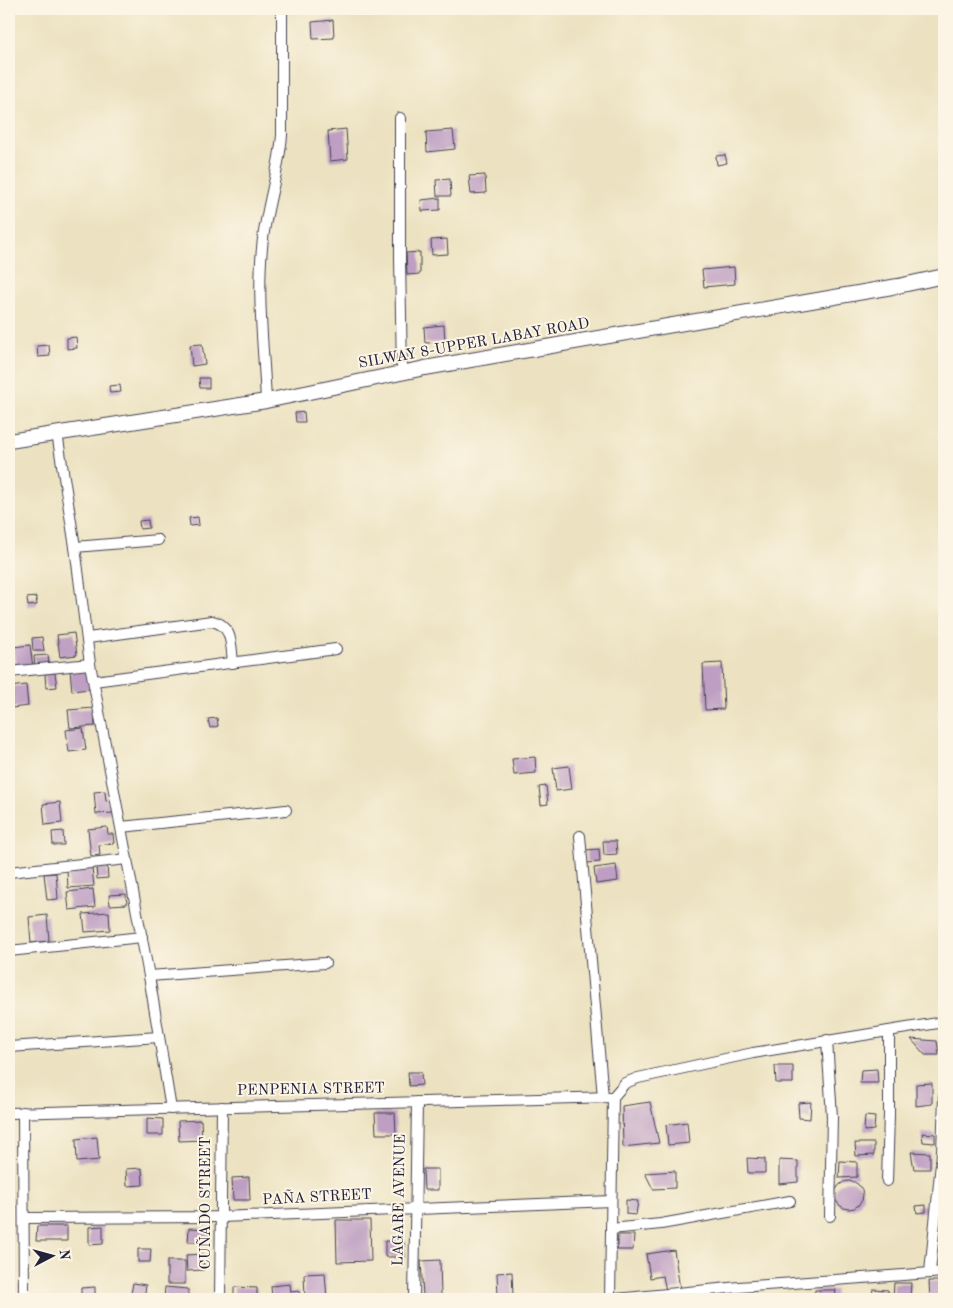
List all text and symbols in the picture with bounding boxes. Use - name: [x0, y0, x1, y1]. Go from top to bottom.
- street label: SILWAY 8-UPPER LABAY ROAD: [357, 316, 591, 372]
- street label: PENPENIA STREET: [237, 1081, 385, 1099]
- street label: LAGARE AVENUE: [391, 1134, 409, 1266]
- street label: CUÑADO STREET: [196, 1137, 214, 1269]
- street label: PAÑA STREET: [262, 1185, 372, 1208]
- north arrow: [28, 1230, 78, 1280]
- text: N: [56, 1249, 71, 1261]

